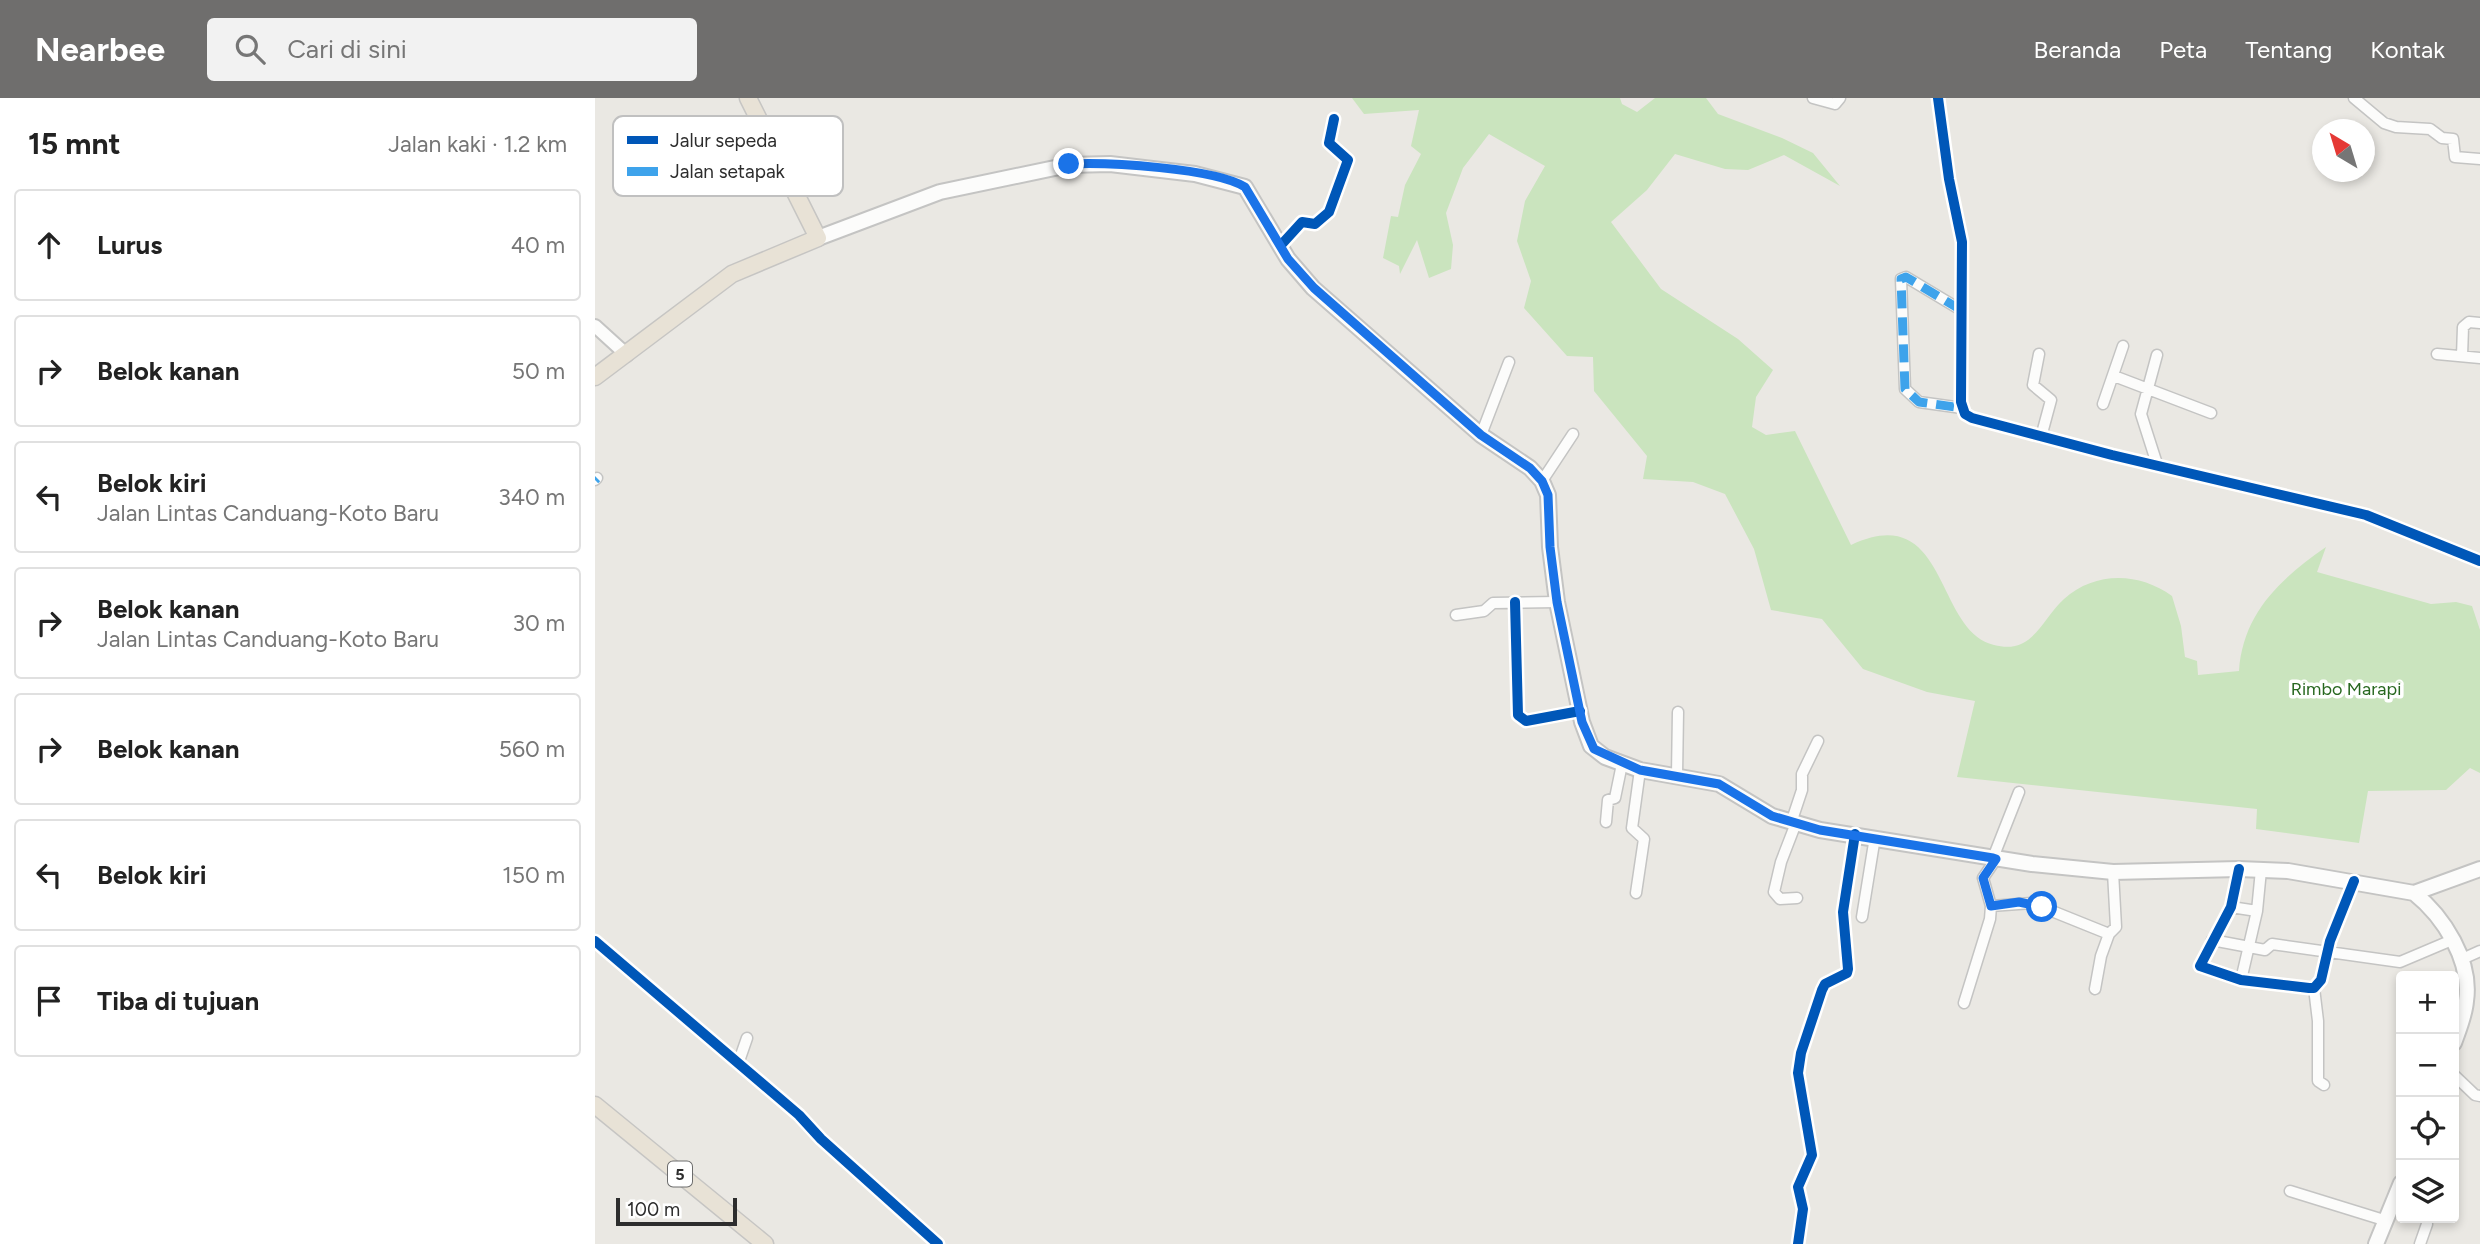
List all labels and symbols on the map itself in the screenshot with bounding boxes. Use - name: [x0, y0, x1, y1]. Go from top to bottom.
- legend: [613, 116, 843, 196]
- north arrow: [2312, 119, 2375, 182]
- text: Jalur sepeda: [670, 129, 777, 152]
- route end: [1053, 148, 1084, 179]
- text: Jalan setapak: [670, 160, 786, 183]
- park label: Rimbo Marapi: [2291, 678, 2401, 700]
- route start: [2026, 891, 2057, 922]
- road number: 5: [668, 1162, 692, 1186]
- scale bar: [616, 1195, 737, 1227]

